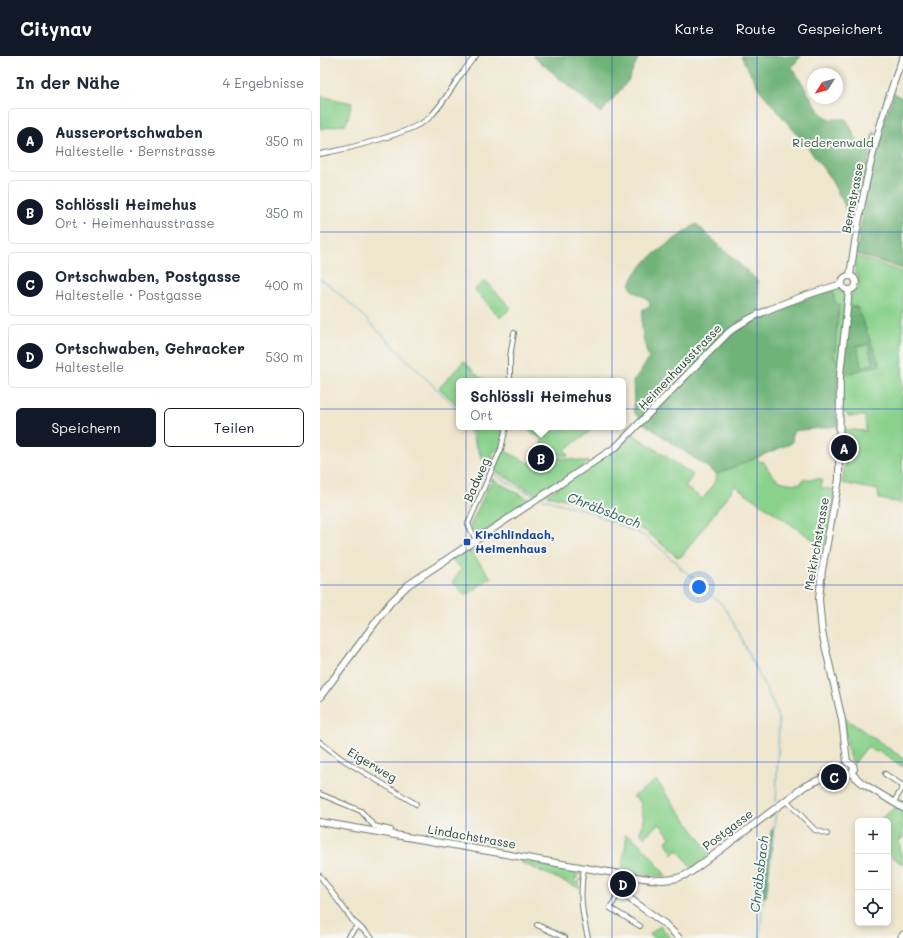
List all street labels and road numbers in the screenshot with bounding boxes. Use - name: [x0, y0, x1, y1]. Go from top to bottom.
- street label: Bernstrasse: [837, 161, 867, 234]
- street label: Heimenhausstrasse: [634, 320, 725, 413]
- street label: Badweg: [459, 455, 493, 504]
- street label: Meikirchstrasse: [800, 496, 832, 592]
- street label: Eigerweg: [345, 743, 400, 785]
- street label: Postgasse: [699, 805, 756, 853]
- street label: Lindachstrasse: [427, 820, 518, 852]

